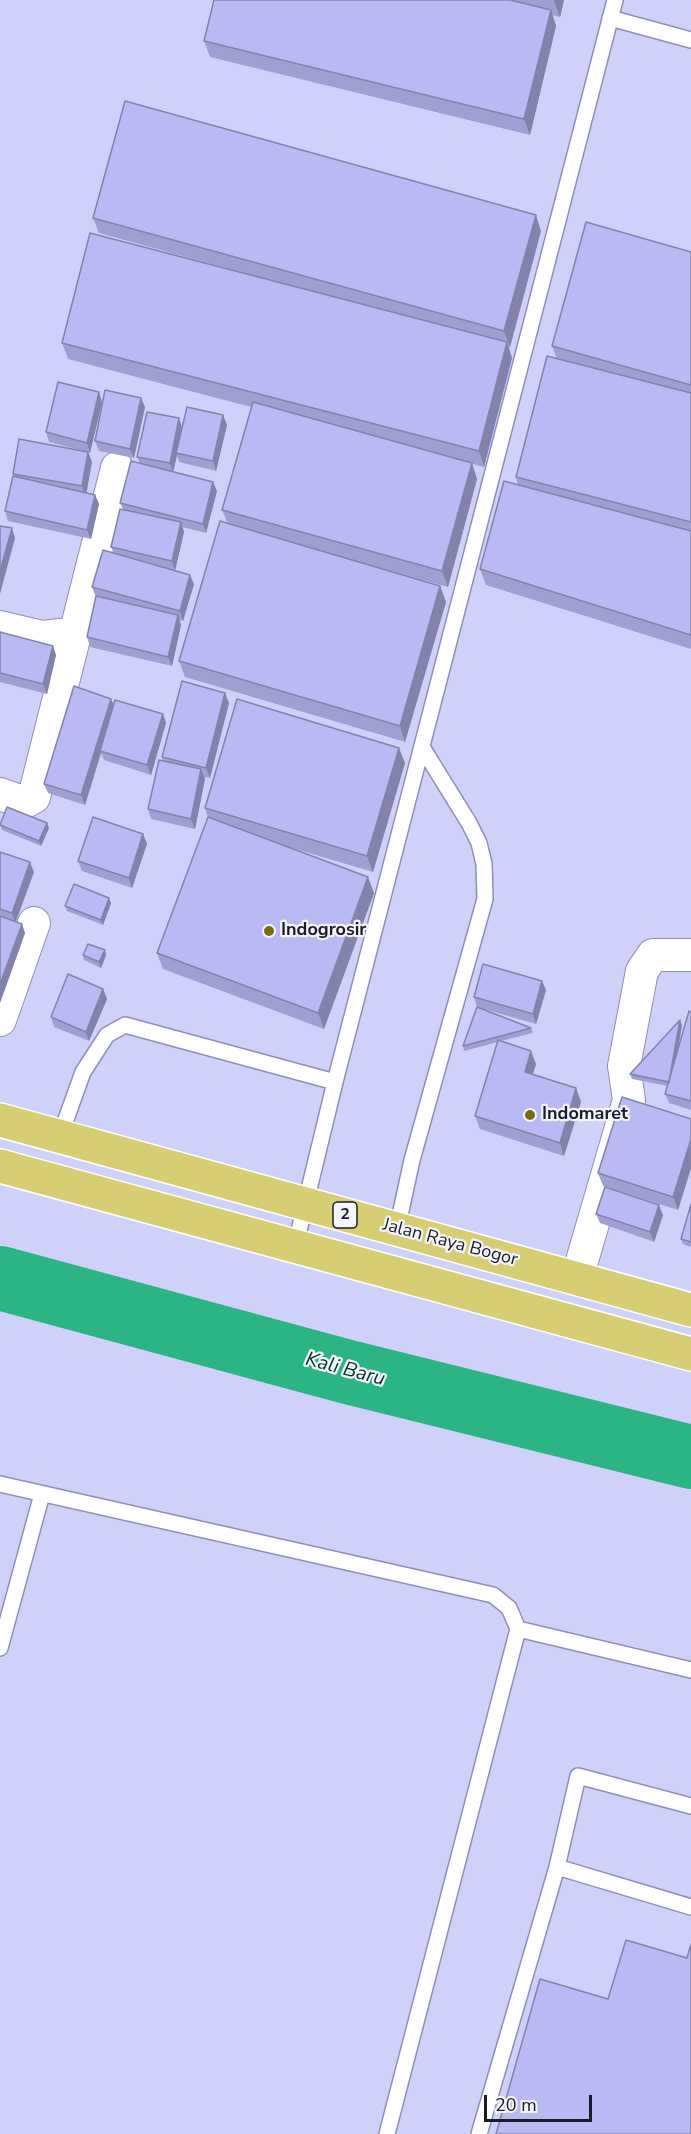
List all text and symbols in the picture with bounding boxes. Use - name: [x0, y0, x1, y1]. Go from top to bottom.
- place label: Indogrosir: [281, 920, 366, 942]
- marker: Indogrosir: [262, 924, 276, 938]
- place label: Indomaret: [542, 1104, 628, 1126]
- marker: Indomaret: [523, 1108, 537, 1122]
- road number: 2: [333, 1202, 357, 1228]
- street label: Jalan Raya Bogor: [380, 1215, 520, 1271]
- water label: Kali Baru: [303, 1348, 387, 1392]
- scale bar: [487, 2083, 595, 2121]
- text: 20 m: [495, 2093, 537, 2117]

